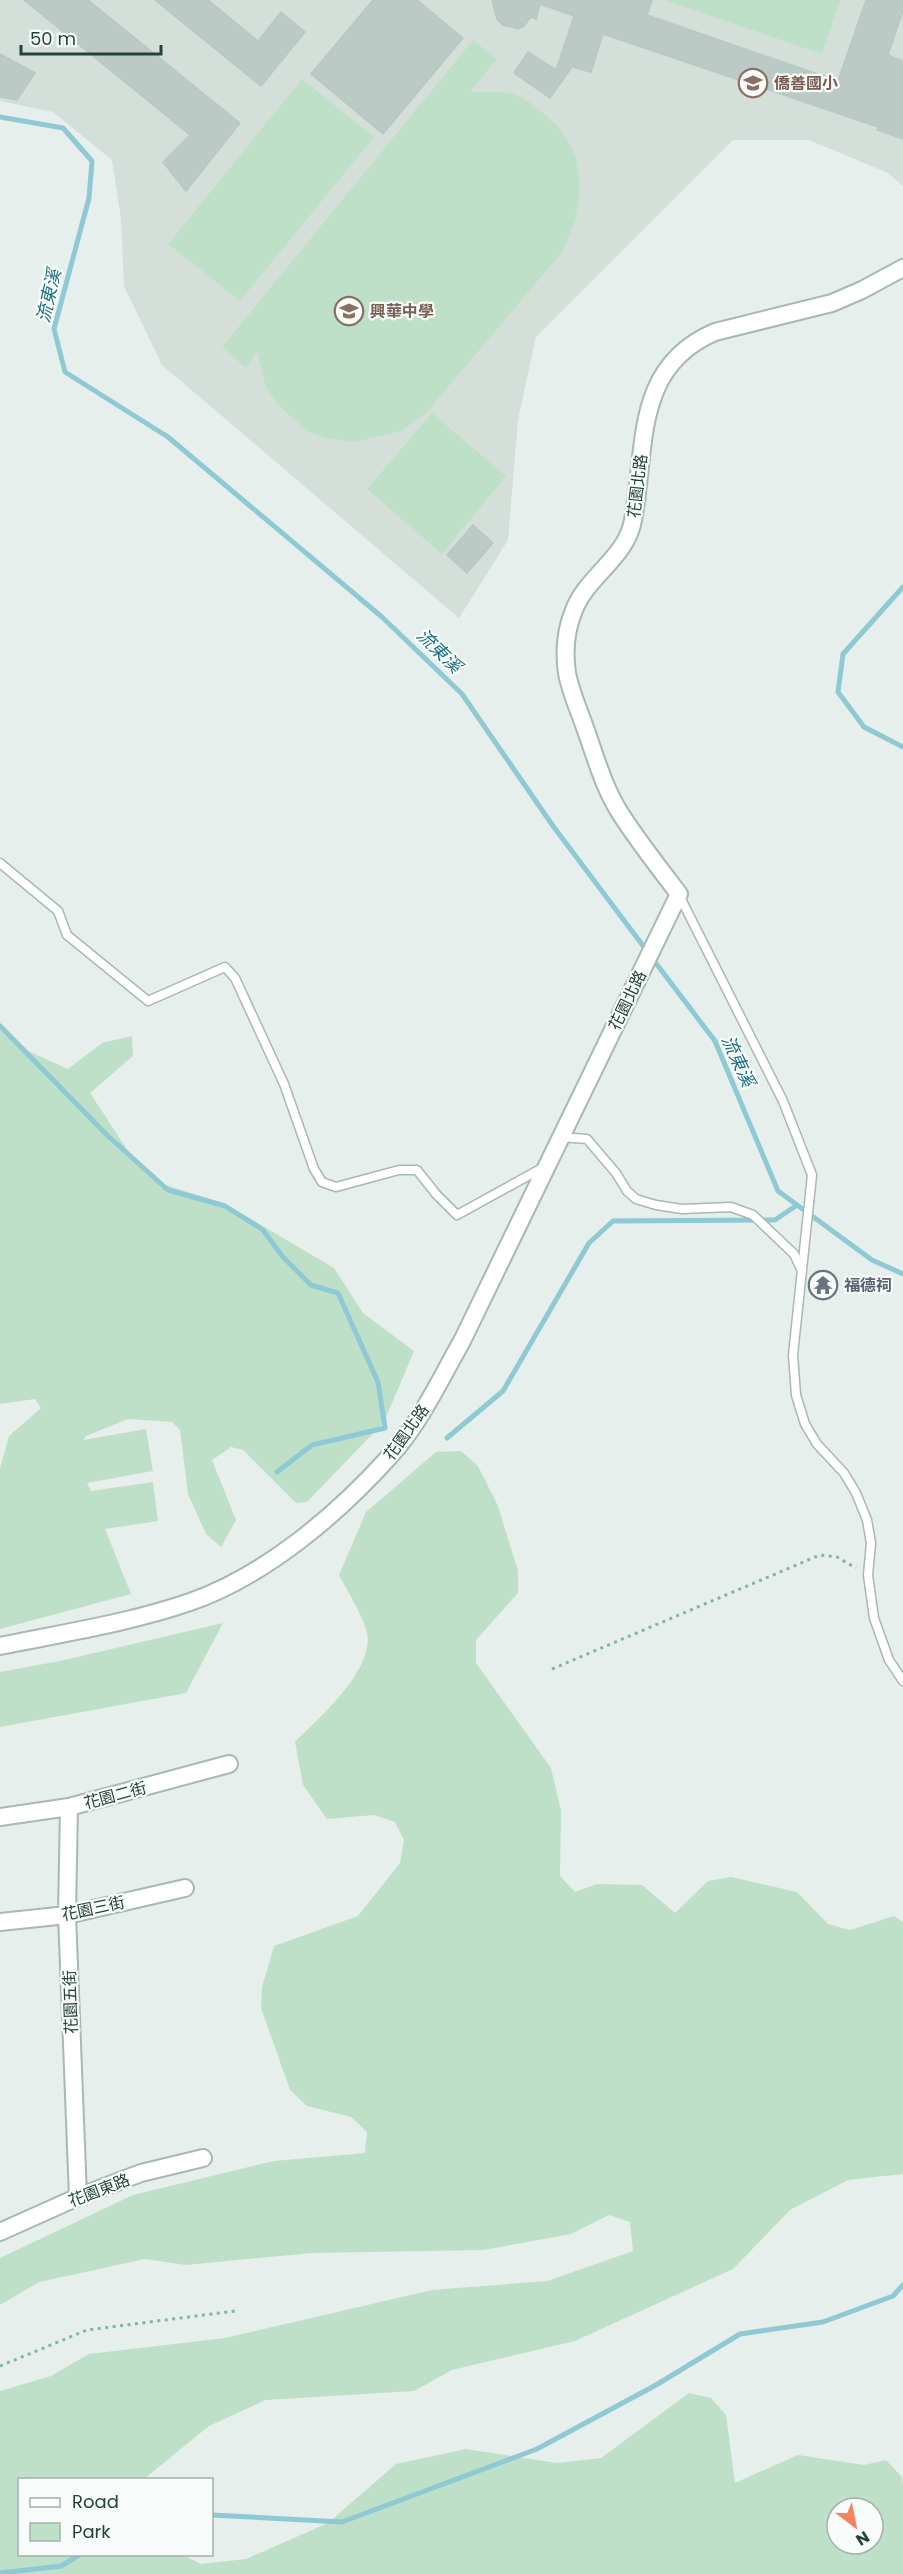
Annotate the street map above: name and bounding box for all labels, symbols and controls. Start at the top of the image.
scale bar [21,18,160,56]
text: 50 m [30,26,76,51]
school or university icon: 僑善國小 [737,67,769,99]
place label: 僑善國小 [774,72,838,95]
water label: 流東溪 [30,264,67,325]
school or university icon: 興華中學 [333,295,365,327]
place label: 興華中學 [370,300,434,323]
street label: 花園北路 [622,453,653,519]
water label: 流東溪 [411,623,470,680]
street label: 花園北路 [603,966,652,1034]
water label: 流東溪 [716,1031,762,1093]
temple icon: 福德祠 [807,1269,839,1301]
place label: 福德祠 [844,1274,892,1297]
street label: 花園北路 [378,1400,435,1465]
street label: 花園二街 [81,1776,149,1815]
street label: 花園三街 [59,1891,127,1926]
street label: 花園五街 [58,1970,83,2034]
street label: 花園東路 [65,2168,133,2213]
legend [18,2478,213,2556]
text: Road [72,2489,119,2514]
north arrow [825,2496,885,2556]
text: Park [72,2519,111,2544]
text: N [851,2525,874,2551]

